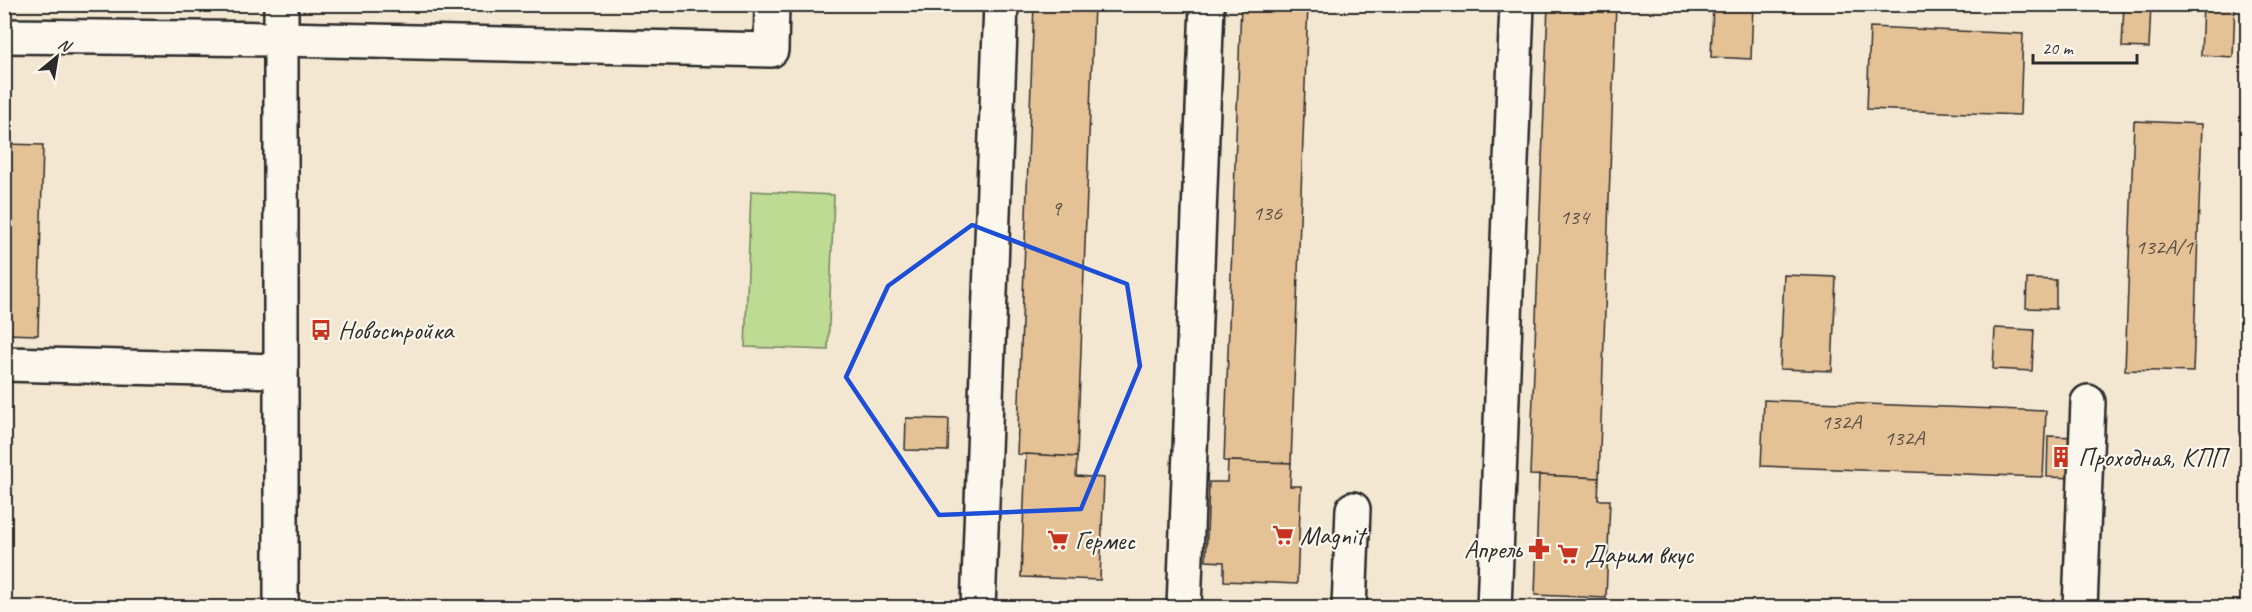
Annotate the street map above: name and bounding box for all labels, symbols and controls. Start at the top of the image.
north arrow [27,27,87,87]
scale bar [2033,27,2136,65]
text: N [55,34,76,58]
text: 20 m [2042,37,2075,59]
house number: 9 [1051,194,1063,222]
house number: 136 [1252,199,1283,227]
house number: 134 [1559,203,1591,231]
house number: 132А/1 [2135,233,2194,261]
place label: Новостройка [338,314,455,347]
bus stop icon: Новостройка [309,318,333,342]
house number: 132А [1821,408,1862,436]
house number: 132А [1884,424,1925,452]
place label: Проходная, КПП [2078,441,2230,474]
building icon: Проходная, КПП [2049,445,2073,469]
place label: Magnit [1300,519,1368,552]
supermarket icon: Magnit [1271,523,1295,547]
place label: Гермес [1075,524,1136,557]
supermarket icon: Гермес [1046,528,1070,552]
place label: Апрель [1464,533,1524,566]
pharmacy icon: Апрель [1527,537,1551,561]
place label: Дарим вкус [1585,538,1694,571]
supermarket icon: Дарим вкус [1556,542,1580,566]

